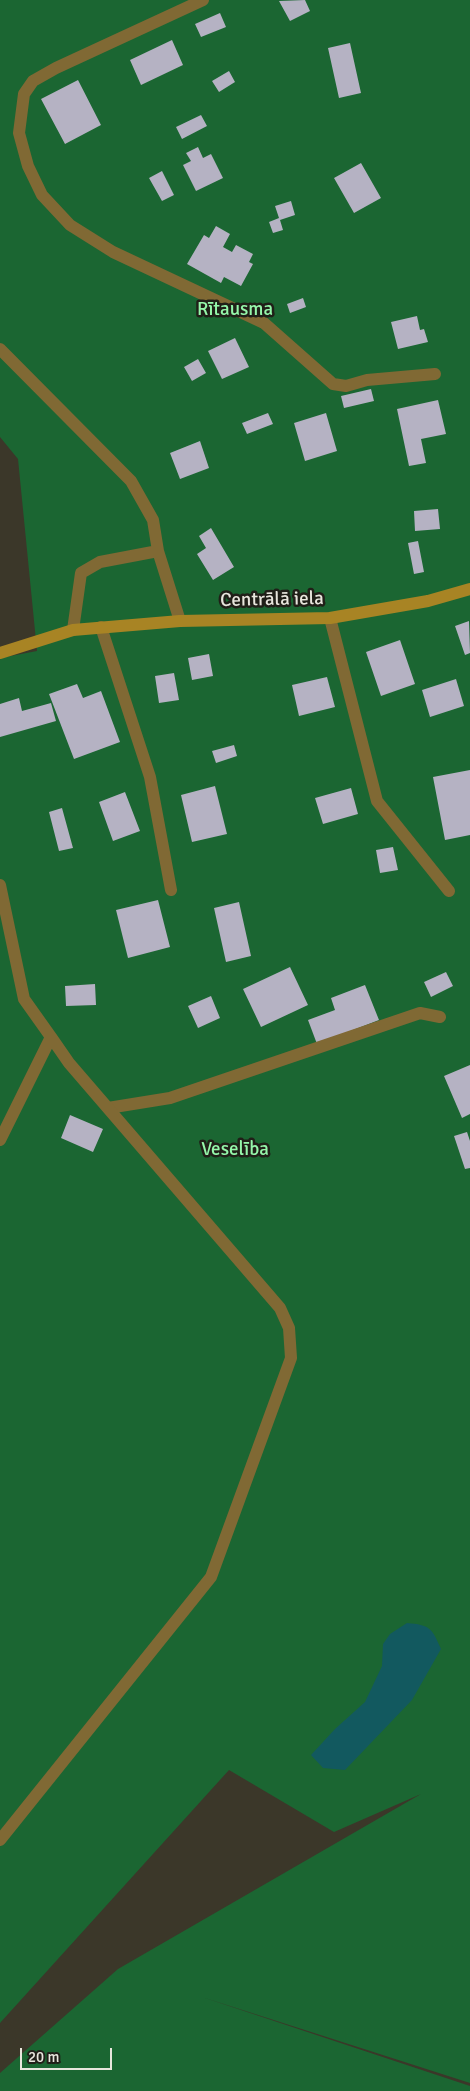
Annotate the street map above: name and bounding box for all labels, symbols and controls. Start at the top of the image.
park label: Rītausma [197,299,273,321]
street label: Centrālā iela [220,588,324,612]
park label: Veselība [201,1139,269,1161]
scale bar [22,2038,115,2070]
text: 20 m [28,2048,59,2066]

